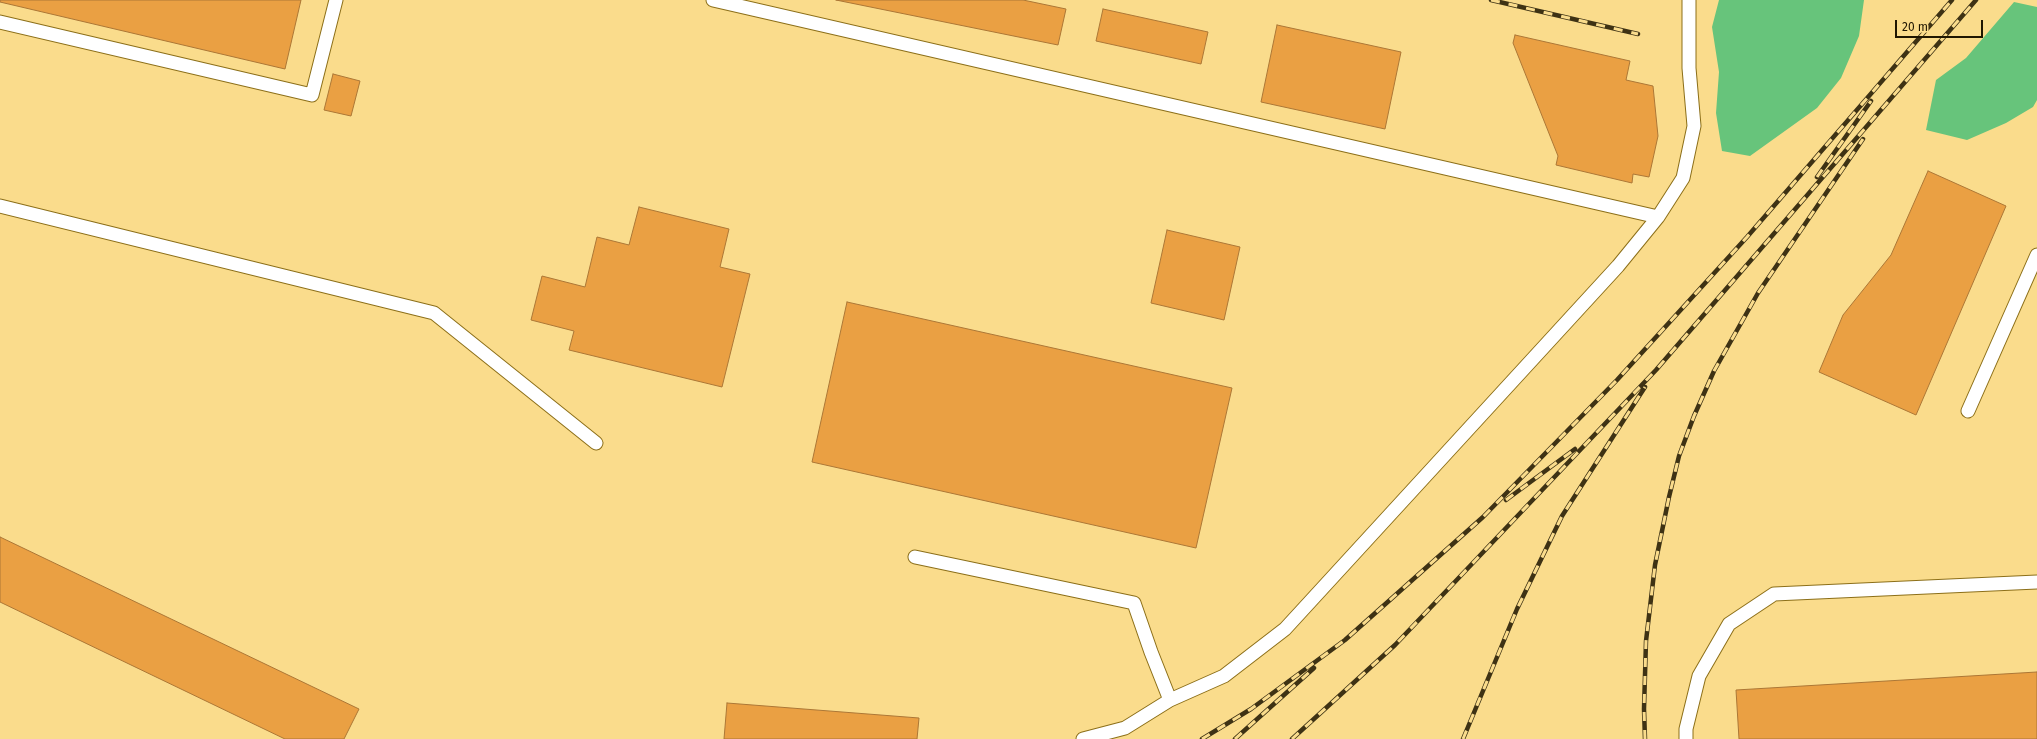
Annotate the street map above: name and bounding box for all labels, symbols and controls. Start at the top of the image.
scale bar [1897,12,1985,38]
text: 20 m [1902,20,1928,34]

